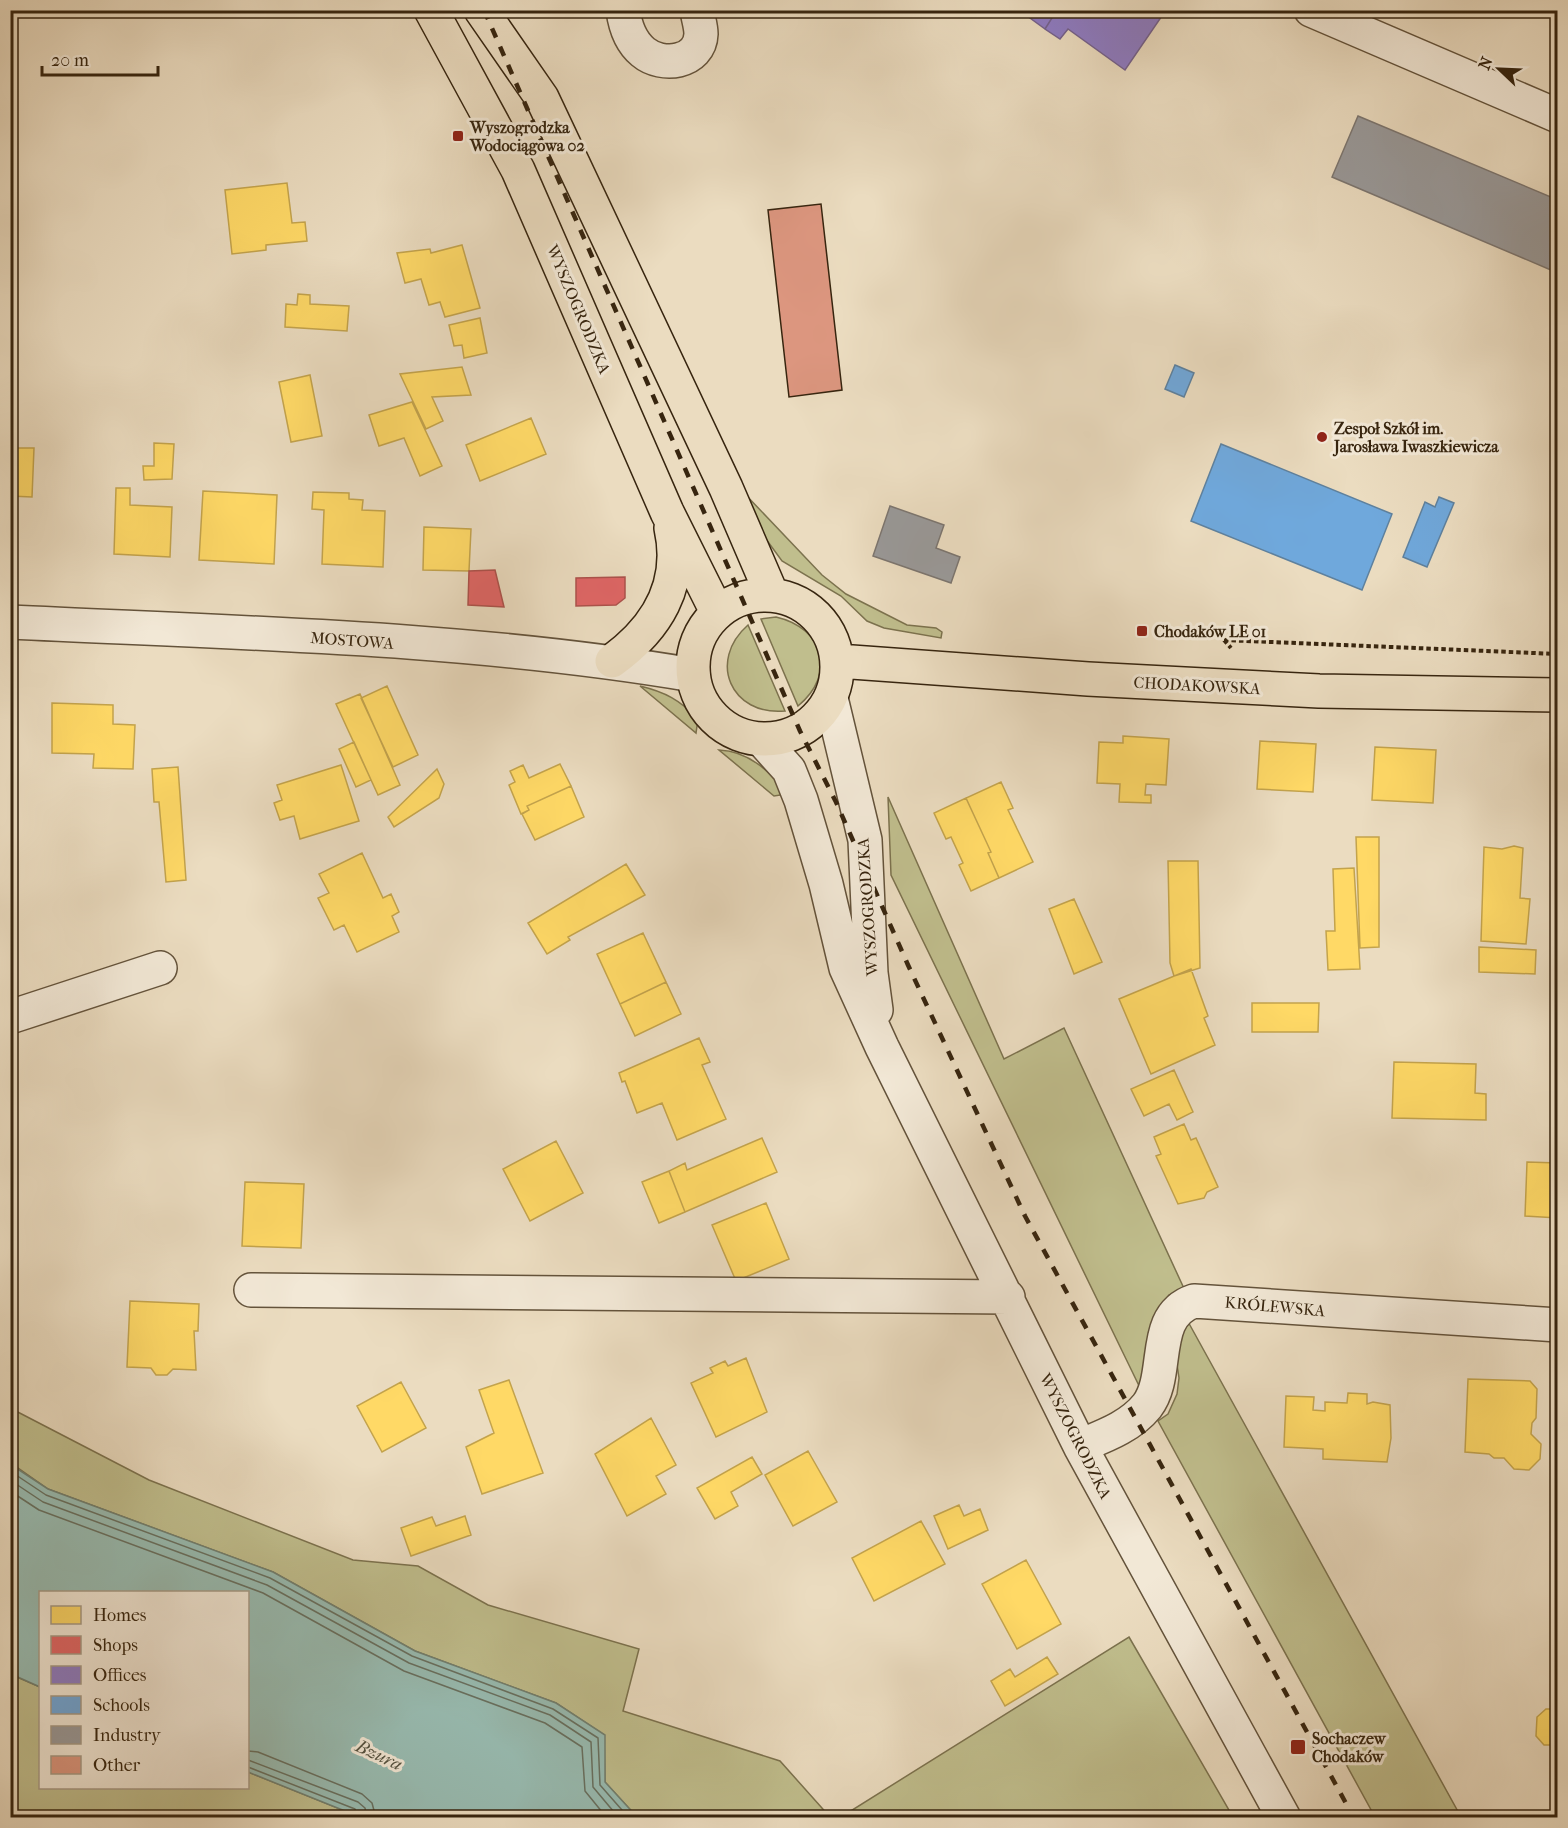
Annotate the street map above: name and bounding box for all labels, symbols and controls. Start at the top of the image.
scale bar [42,39,158,77]
north arrow [1469,39,1529,99]
text: 20 m [51,50,89,71]
text: N [1475,53,1497,73]
place label: Wyszogrodzka Wodociągowa 02 [469,118,585,156]
marker: Wyszogrodzka Wodociągowa 02 [451,129,465,143]
street label: WYSZOGRODZKA [542,241,615,377]
place label: Zespoł Szkół im. Jarosława Iwaszkiewicza [1332,419,1499,457]
marker: Zespoł Szkół im. Jarosława Iwaszkiewicza [1315,430,1329,444]
place label: Chodaków LE 01 [1154,622,1267,641]
marker: Chodaków LE 01 [1135,624,1149,638]
street label: MOSTOWA [310,628,395,653]
street label: CHODAKOWSKA [1133,673,1262,698]
street label: WYSZOGRODZKA [853,837,882,978]
street label: KRÓLEWSKA [1224,1292,1327,1320]
street label: WYSZOGRODZKA [1035,1369,1116,1503]
legend [39,1591,249,1789]
text: Homes [93,1605,147,1626]
text: Shops [93,1635,138,1656]
text: Offices [93,1665,147,1686]
text: Schools [93,1695,150,1716]
text: Industry [93,1725,162,1746]
place label: Sochaczew Chodaków [1312,1729,1387,1766]
water label: Bzura [351,1735,405,1775]
marker: Sochaczew Chodaków [1289,1738,1307,1756]
text: Other [93,1755,141,1776]

